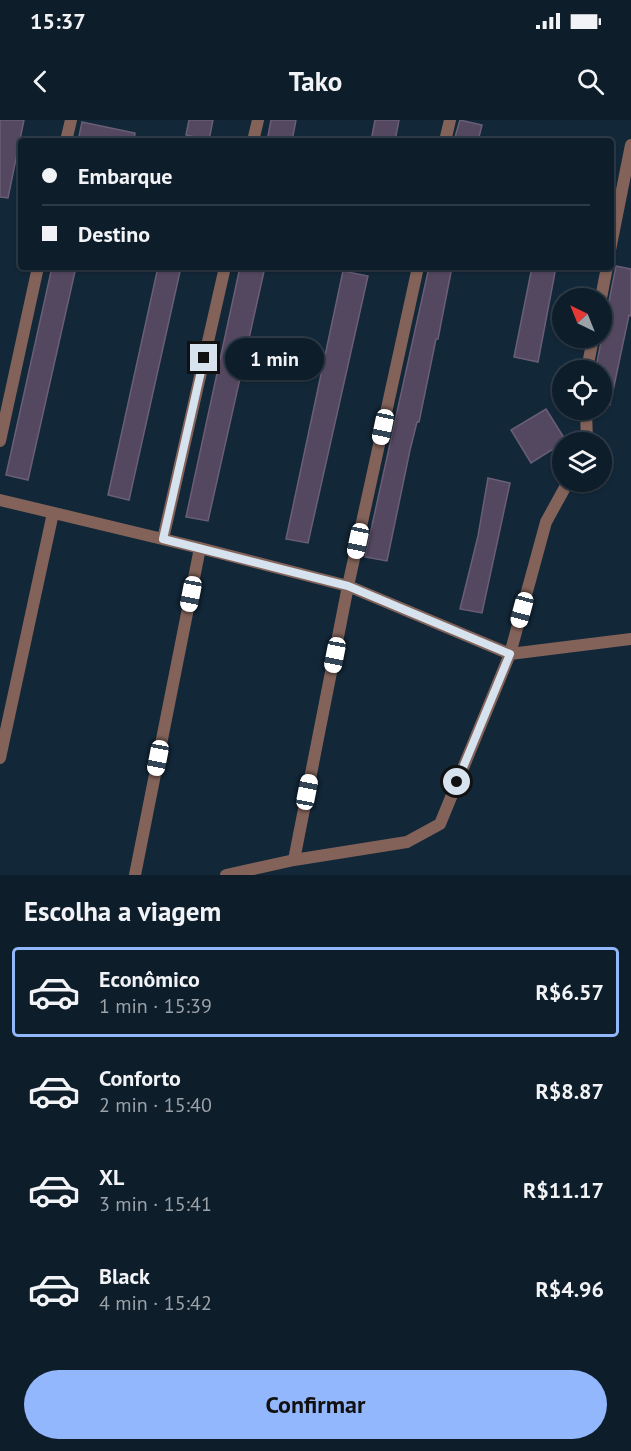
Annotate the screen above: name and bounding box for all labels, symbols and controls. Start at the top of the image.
text: 15:37 [30,7,86,35]
text: Tako [289,64,342,98]
icon: back [24,65,57,98]
icon: search [574,65,607,98]
text: Embarque [78,162,172,190]
text: Destino [78,220,150,248]
north arrow [552,288,612,348]
map controls [552,288,612,492]
callout: 1 min [225,337,324,379]
route end [190,344,217,371]
text: 1 min [250,346,299,372]
button: locate [552,360,612,420]
car [370,408,396,446]
button: layers [552,432,612,492]
car [345,522,371,560]
car [179,575,203,613]
car [509,590,535,630]
car [323,636,347,674]
car [146,739,170,777]
route start [443,768,470,795]
car [295,773,319,811]
text: Escolha a viagem [24,894,221,928]
icon: car [27,965,81,1019]
text: Econômico [99,965,200,993]
text: R$6.57 [535,978,604,1006]
text: 1 min · 15:39 [99,993,212,1019]
icon: car [27,1064,81,1118]
text: Conforto [99,1064,181,1092]
text: R$8.87 [535,1077,604,1105]
text: 2 min · 15:40 [99,1092,212,1118]
icon: car [27,1163,81,1217]
text: XL [99,1163,124,1191]
text: R$11.17 [523,1176,604,1204]
text: 3 min · 15:41 [99,1191,212,1217]
icon: car [27,1262,81,1316]
text: Black [99,1262,150,1290]
text: R$4.96 [535,1275,604,1303]
text: 4 min · 15:42 [99,1290,212,1316]
button: Confirmar [24,1370,607,1439]

